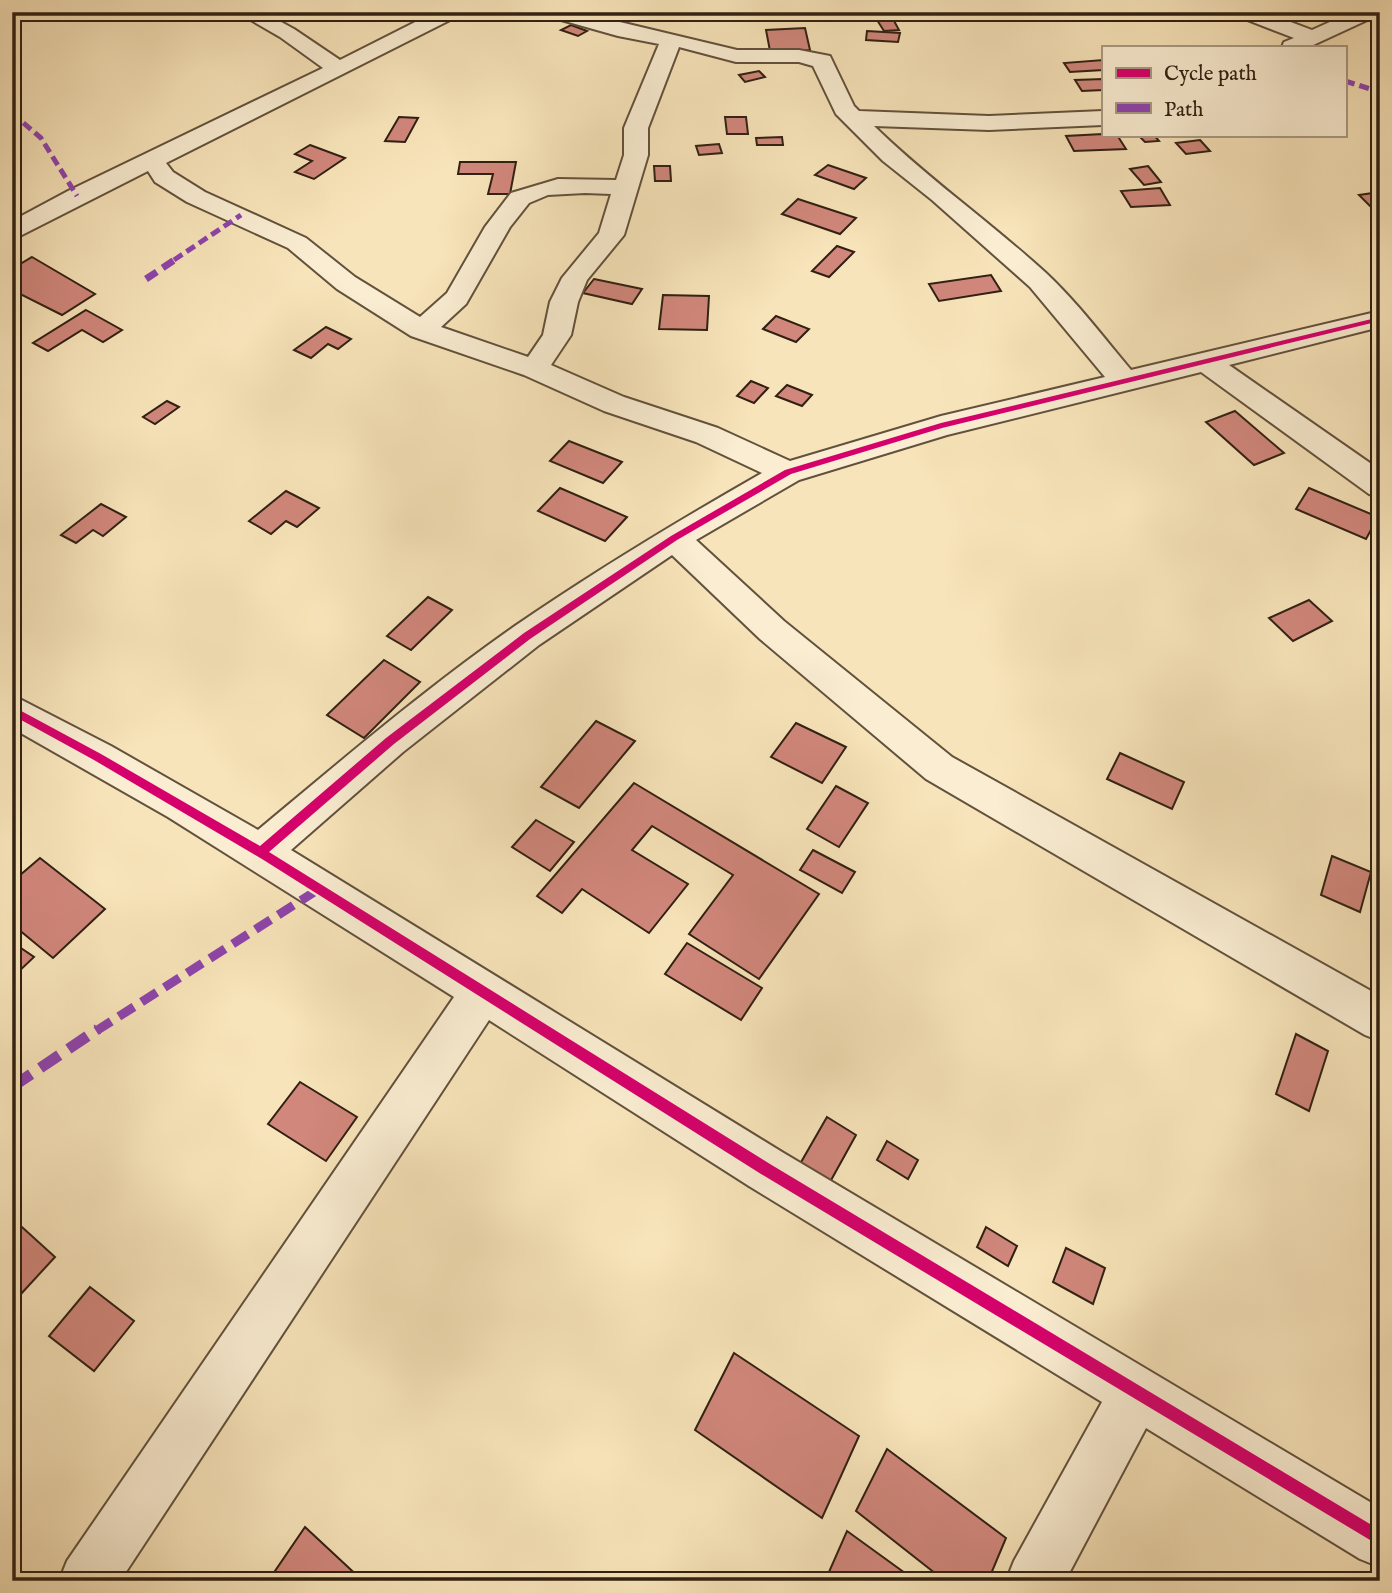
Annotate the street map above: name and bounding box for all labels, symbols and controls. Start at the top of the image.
legend [1102,46,1346,136]
text: Cycle path [1164,61,1257,88]
text: Path [1164,97,1203,124]

